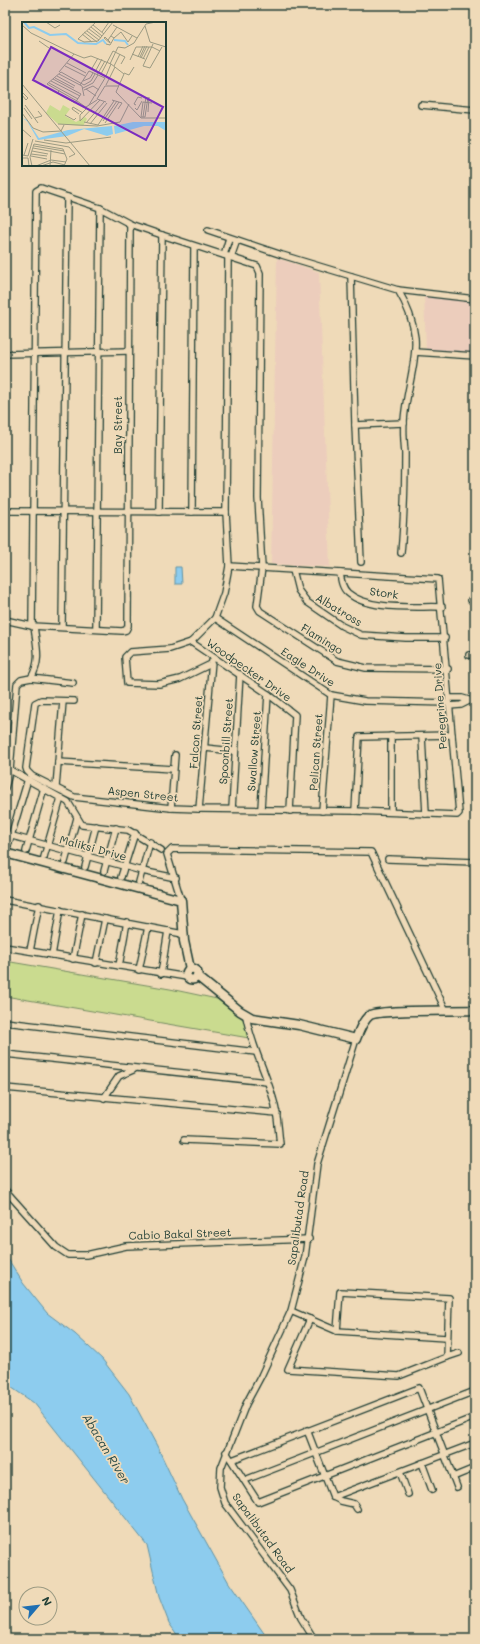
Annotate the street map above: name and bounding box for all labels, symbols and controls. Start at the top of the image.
inset map [22,22,166,166]
street label: Bay Street [110,396,125,454]
street label: Stork [369,583,400,602]
street label: Albatross [313,590,365,629]
street label: Flamingo [298,620,347,658]
street label: Woodpecker Drive [204,635,295,705]
street label: Eagle Drive [278,643,338,690]
street label: Peregrine Drive [429,662,450,750]
street label: Falcon Street [185,695,206,769]
street label: Spoonbill Street [215,697,236,785]
street label: Swallow Street [243,710,264,792]
street label: Pelican Street [305,713,326,791]
street label: Aspen Street [107,782,179,805]
street label: Maliksi Drive [58,831,129,864]
street label: Sapalibutad Road [283,1170,312,1266]
street label: Cabio Bakal Street [128,1224,232,1243]
water label: Abacan River [79,1410,134,1487]
street label: Sapalibutad Road [229,1490,298,1576]
north arrow [18,1586,58,1626]
text: N [39,1594,56,1608]

